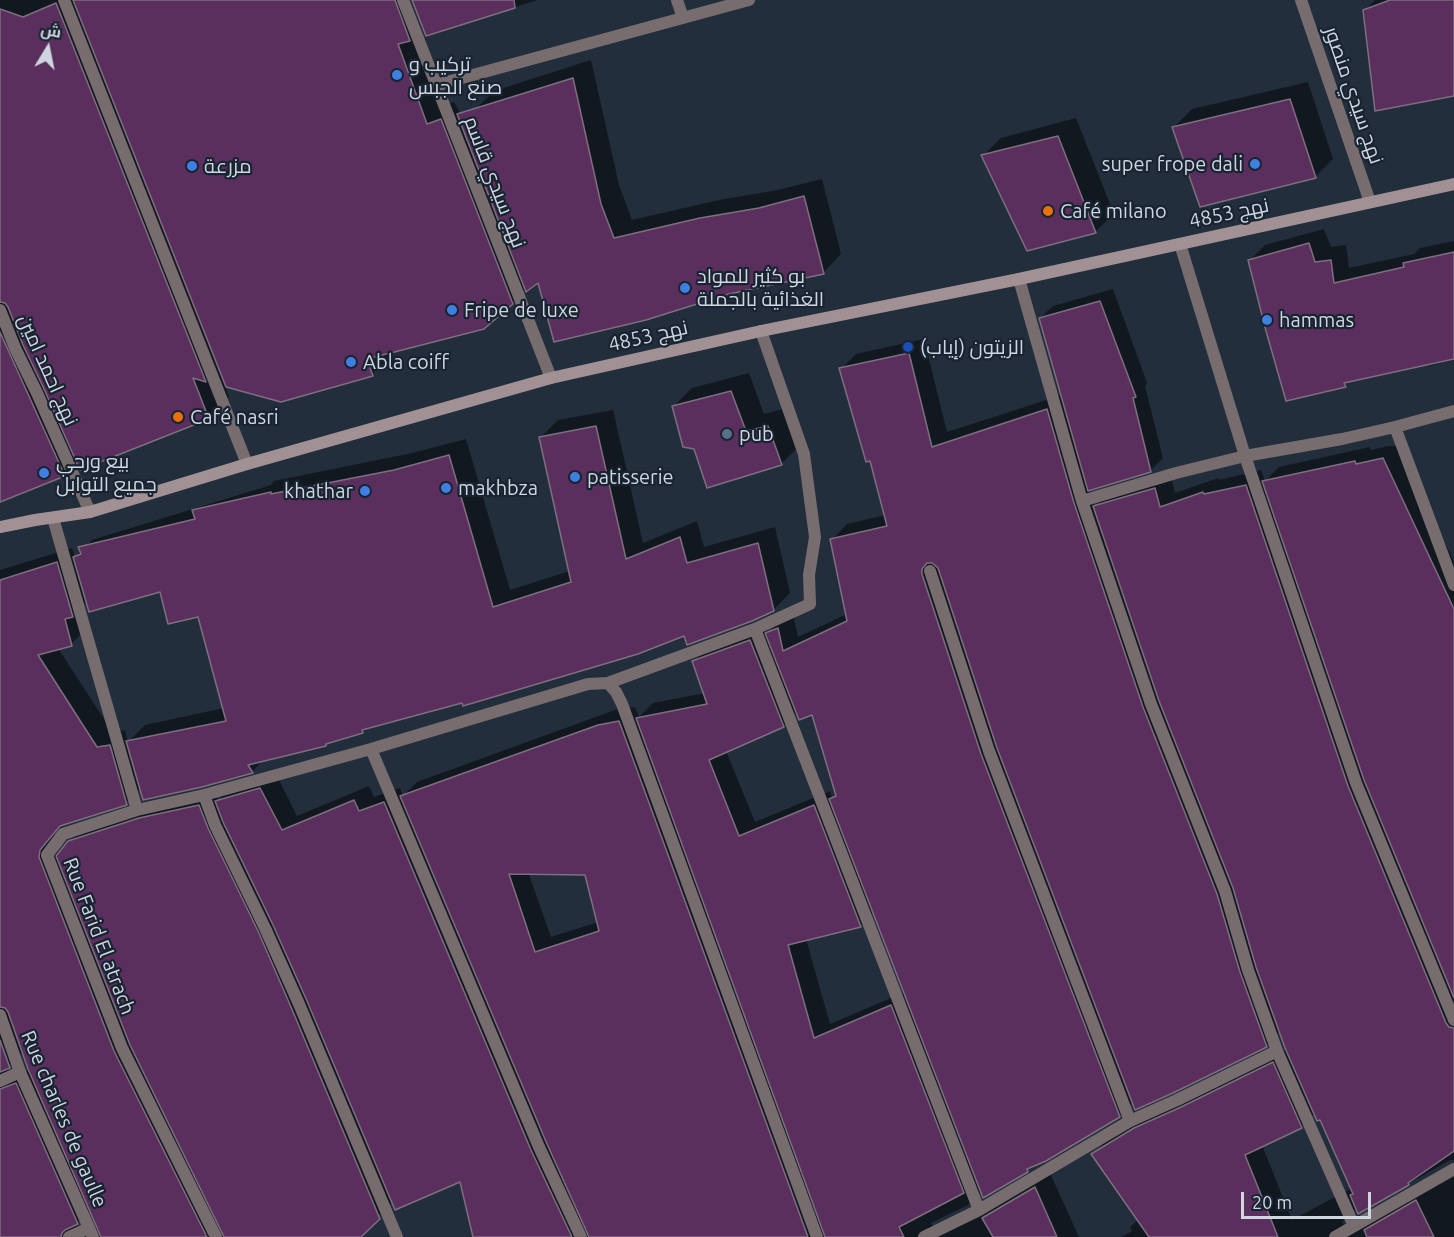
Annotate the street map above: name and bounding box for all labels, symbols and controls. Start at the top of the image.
north arrow [18,18,78,78]
text: ش [39,20,63,41]
street label: نهج سيدي منصور [1319,23,1389,167]
place label: تركيب و صنع الجبس [409,52,502,99]
marker: تركيب و صنع الجبس [390,68,404,82]
street label: نهج سيدي قاسم [459,113,531,251]
place label: super frope dali [1102,152,1243,176]
place label: مزرعة [204,154,251,178]
marker: super frope dali [1248,157,1262,171]
marker: مزرعة [185,159,199,173]
street label: نهج 4853 [1187,193,1271,233]
place label: Café milano [1060,199,1167,223]
marker: Café milano [1041,204,1055,218]
place label: بو كثير للمواد الغذائية بالجملة [697,264,824,311]
marker: بو كثير للمواد الغذائية بالجملة [678,281,692,295]
place label: Fripe de luxe [464,298,579,322]
marker: Fripe de luxe [445,303,459,317]
place label: hammas [1279,308,1354,332]
street label: نهج احمد امين [13,311,83,429]
marker: hammas [1260,313,1274,327]
street label: نهج 4853 [606,315,690,357]
place label: الزيتون (إياب) [920,335,1024,359]
marker: الزيتون (إياب) [901,340,915,354]
place label: Abla coiff [363,350,449,374]
marker: Abla coiff [344,355,358,369]
place label: Café nasri [190,405,279,429]
marker: Café nasri [171,410,185,424]
place label: pub [739,422,774,446]
marker: pub [720,427,734,441]
place label: بيع ورحي جميع التوابل [56,449,157,496]
place label: patisserie [587,465,674,489]
marker: بيع ورحي جميع التوابل [37,466,51,480]
marker: patisserie [568,470,582,484]
place label: makhbza [458,476,538,500]
place label: khathar [284,479,353,503]
marker: makhbza [439,481,453,495]
marker: khathar [358,484,372,498]
street label: Rue Farid El atrach [58,854,140,1018]
street label: Rue charles de gaulle [16,1027,112,1211]
scale bar [1244,1180,1374,1218]
text: 20 m [1252,1192,1292,1212]

